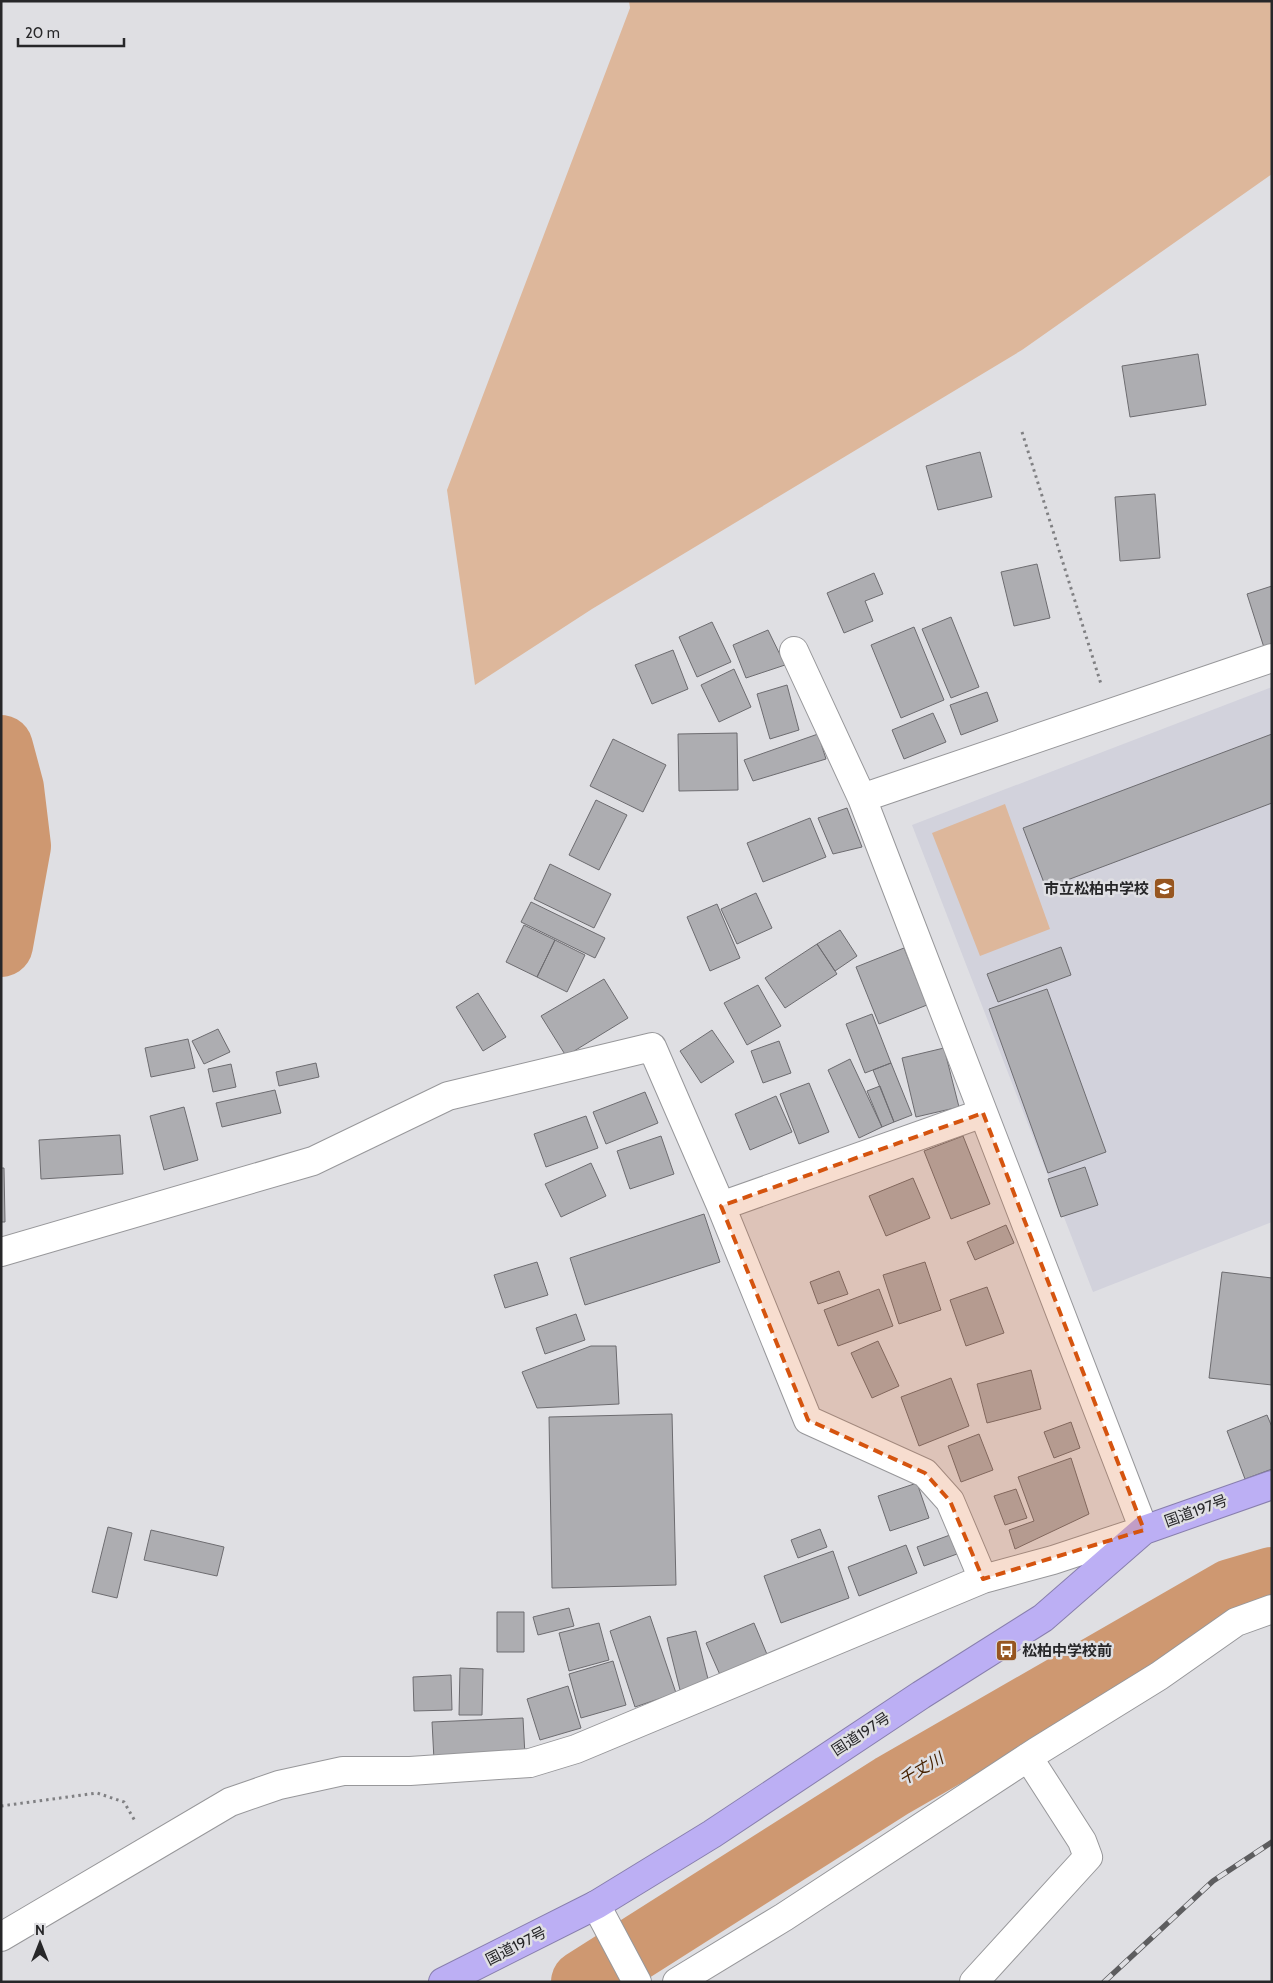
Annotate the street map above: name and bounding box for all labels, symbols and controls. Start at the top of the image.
scale bar [18,15,124,47]
text: 20 m [25,24,60,42]
school or university icon: 市立松柏中学校 [1153,877,1177,901]
place label: 市立松柏中学校 [1044,880,1149,898]
street label: 国道197号 [1162,1491,1230,1531]
bus stop icon: 松柏中学校前 [994,1639,1018,1663]
place label: 松柏中学校前 [1022,1642,1112,1660]
street label: 国道197号 [828,1708,894,1760]
water label: 千丈川 [895,1748,948,1789]
north arrow [15,1918,65,1968]
text: N [35,1921,45,1939]
street label: 国道197号 [483,1923,549,1969]

